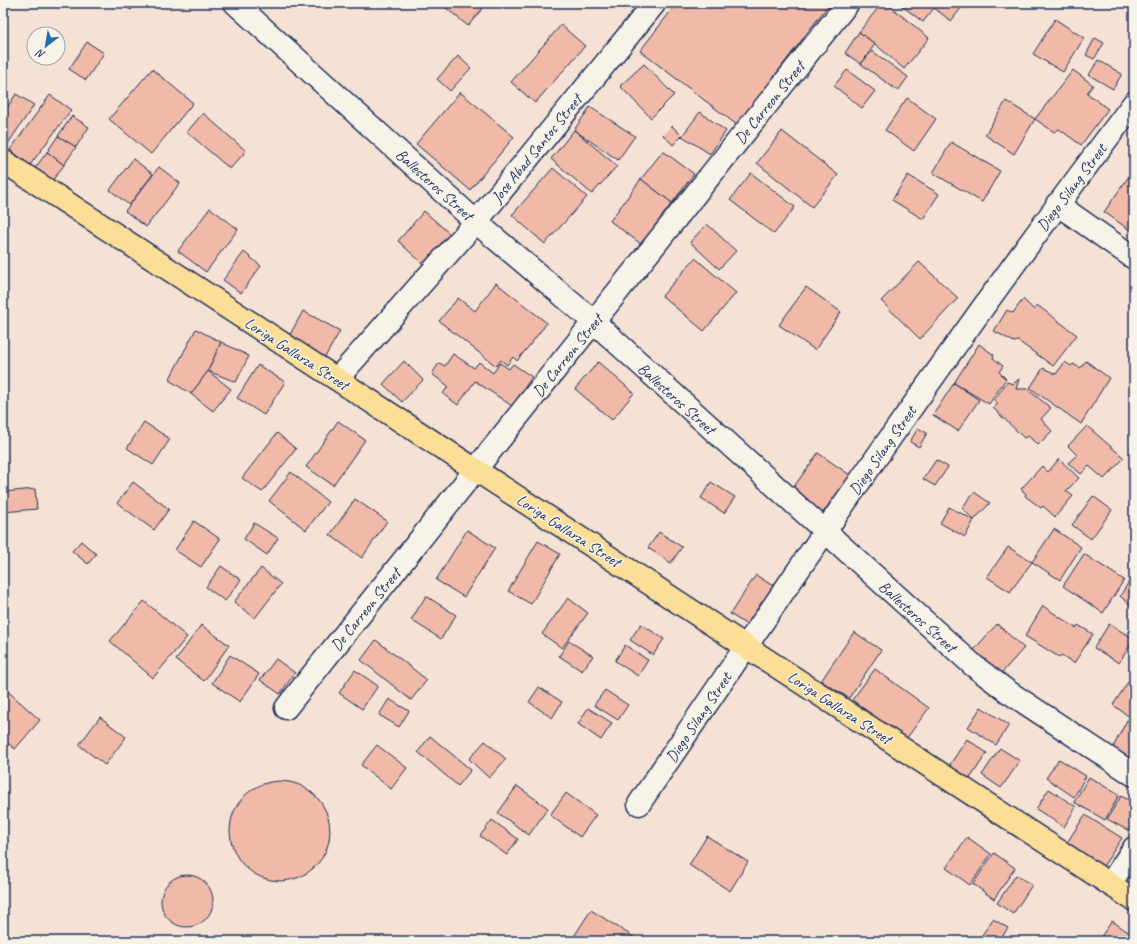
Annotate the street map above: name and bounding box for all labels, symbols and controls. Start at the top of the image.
north arrow [26,26,66,66]
text: N [32,46,47,62]
street label: De Carreon Street [730,55,811,148]
street label: Jose Abad Santos Street [486,88,588,208]
street label: Diego Silang Street [1032,139,1112,235]
street label: Ballesteros Street [391,145,479,227]
street label: De Carreon Street [528,308,609,401]
street label: Loriga Gallarza Street [241,313,354,396]
street label: Ballesteros Street [633,359,721,441]
street label: Diego Silang Street [845,401,922,499]
street label: Loriga Gallarza Street [513,490,626,573]
street label: De Carreon Street [326,562,407,655]
street label: Ballesteros Street [874,577,962,659]
street label: Diego Silang Street [661,667,737,766]
street label: Loriga Gallarza Street [784,667,897,750]

